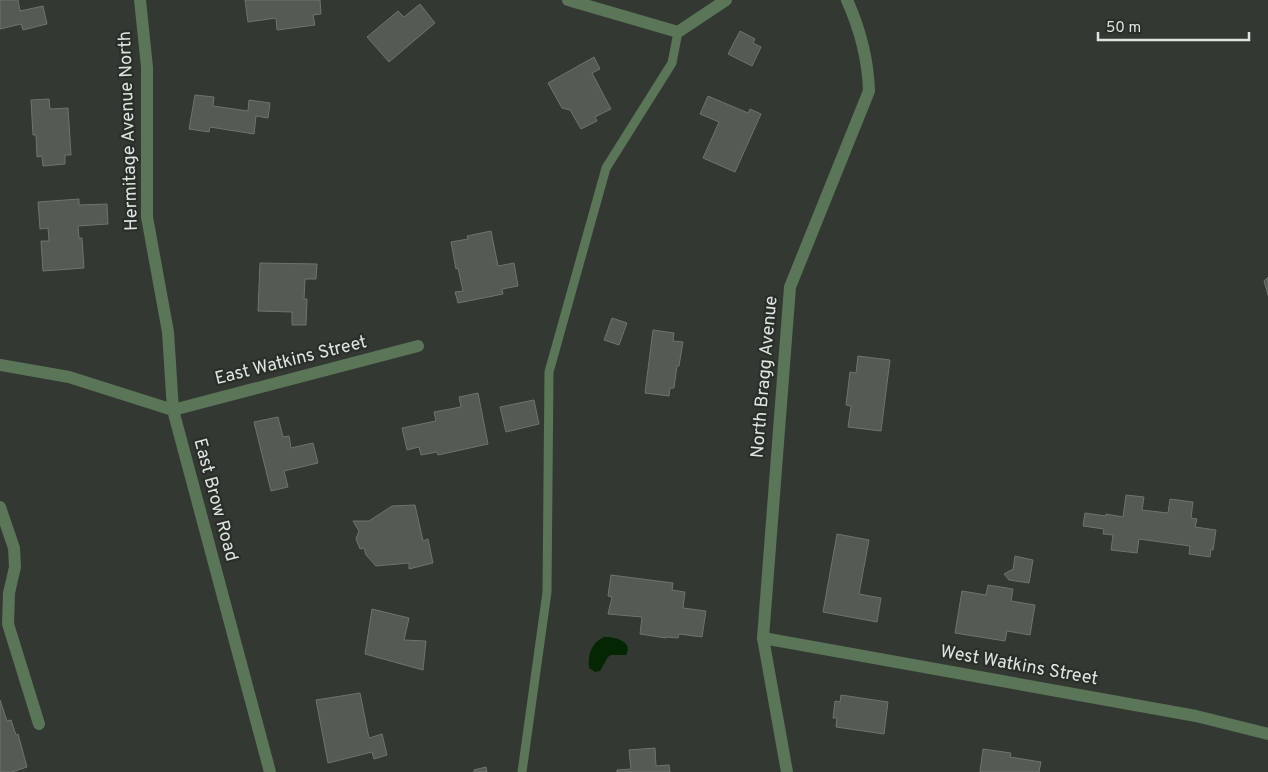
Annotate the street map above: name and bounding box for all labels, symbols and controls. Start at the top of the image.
scale bar [1098,10,1249,42]
text: 50 m [1106,19,1141,38]
street label: Hermitage Avenue North [114,31,144,231]
street label: North Bragg Avenue [746,295,784,459]
street label: East Watkins Street [213,331,369,391]
street label: East Brow Road [188,436,242,564]
street label: West Watkins Street [938,641,1100,691]

